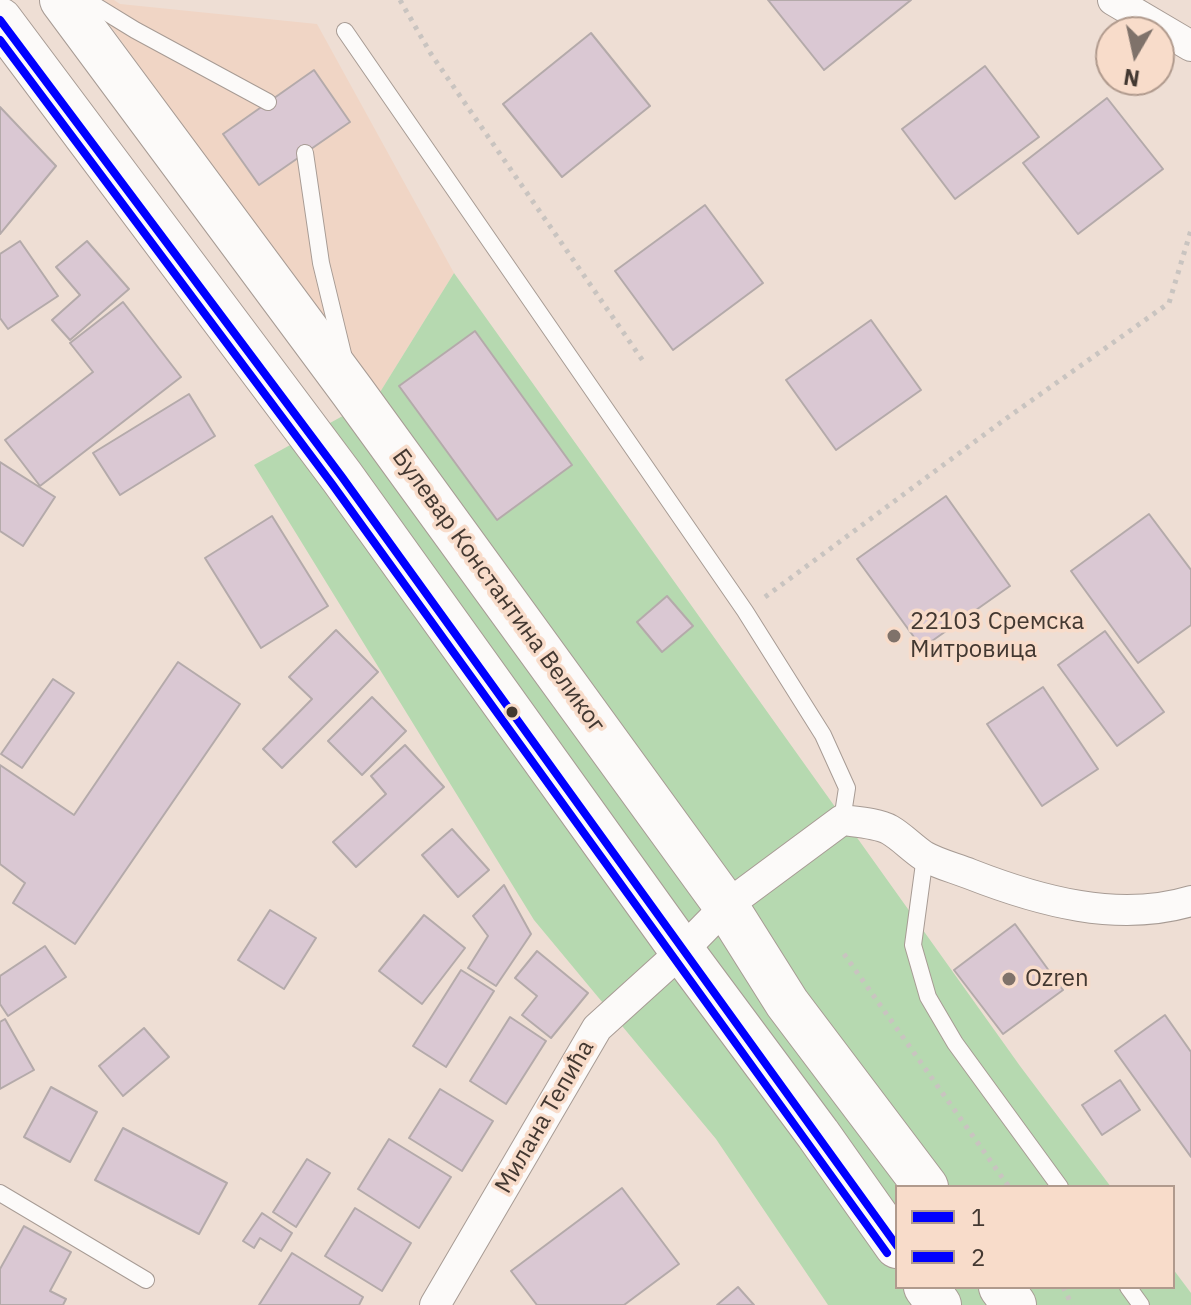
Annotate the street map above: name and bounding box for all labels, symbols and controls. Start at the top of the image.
north arrow [1095,16,1175,96]
text: N [1121,63,1142,94]
street label: Булевар Константина Великог [385,444,611,738]
place label: 22103 Сремска Митровица [910,608,1084,664]
marker: 22103 Сремска Митровица [885,627,903,645]
unlabelled marker [504,704,520,720]
place label: Ozren [1025,965,1089,993]
marker: Ozren [1000,970,1018,988]
street label: Милана Тепића [489,1035,601,1199]
legend [895,1185,1175,1289]
text: 1 [971,1201,985,1233]
text: 2 [971,1241,985,1273]

